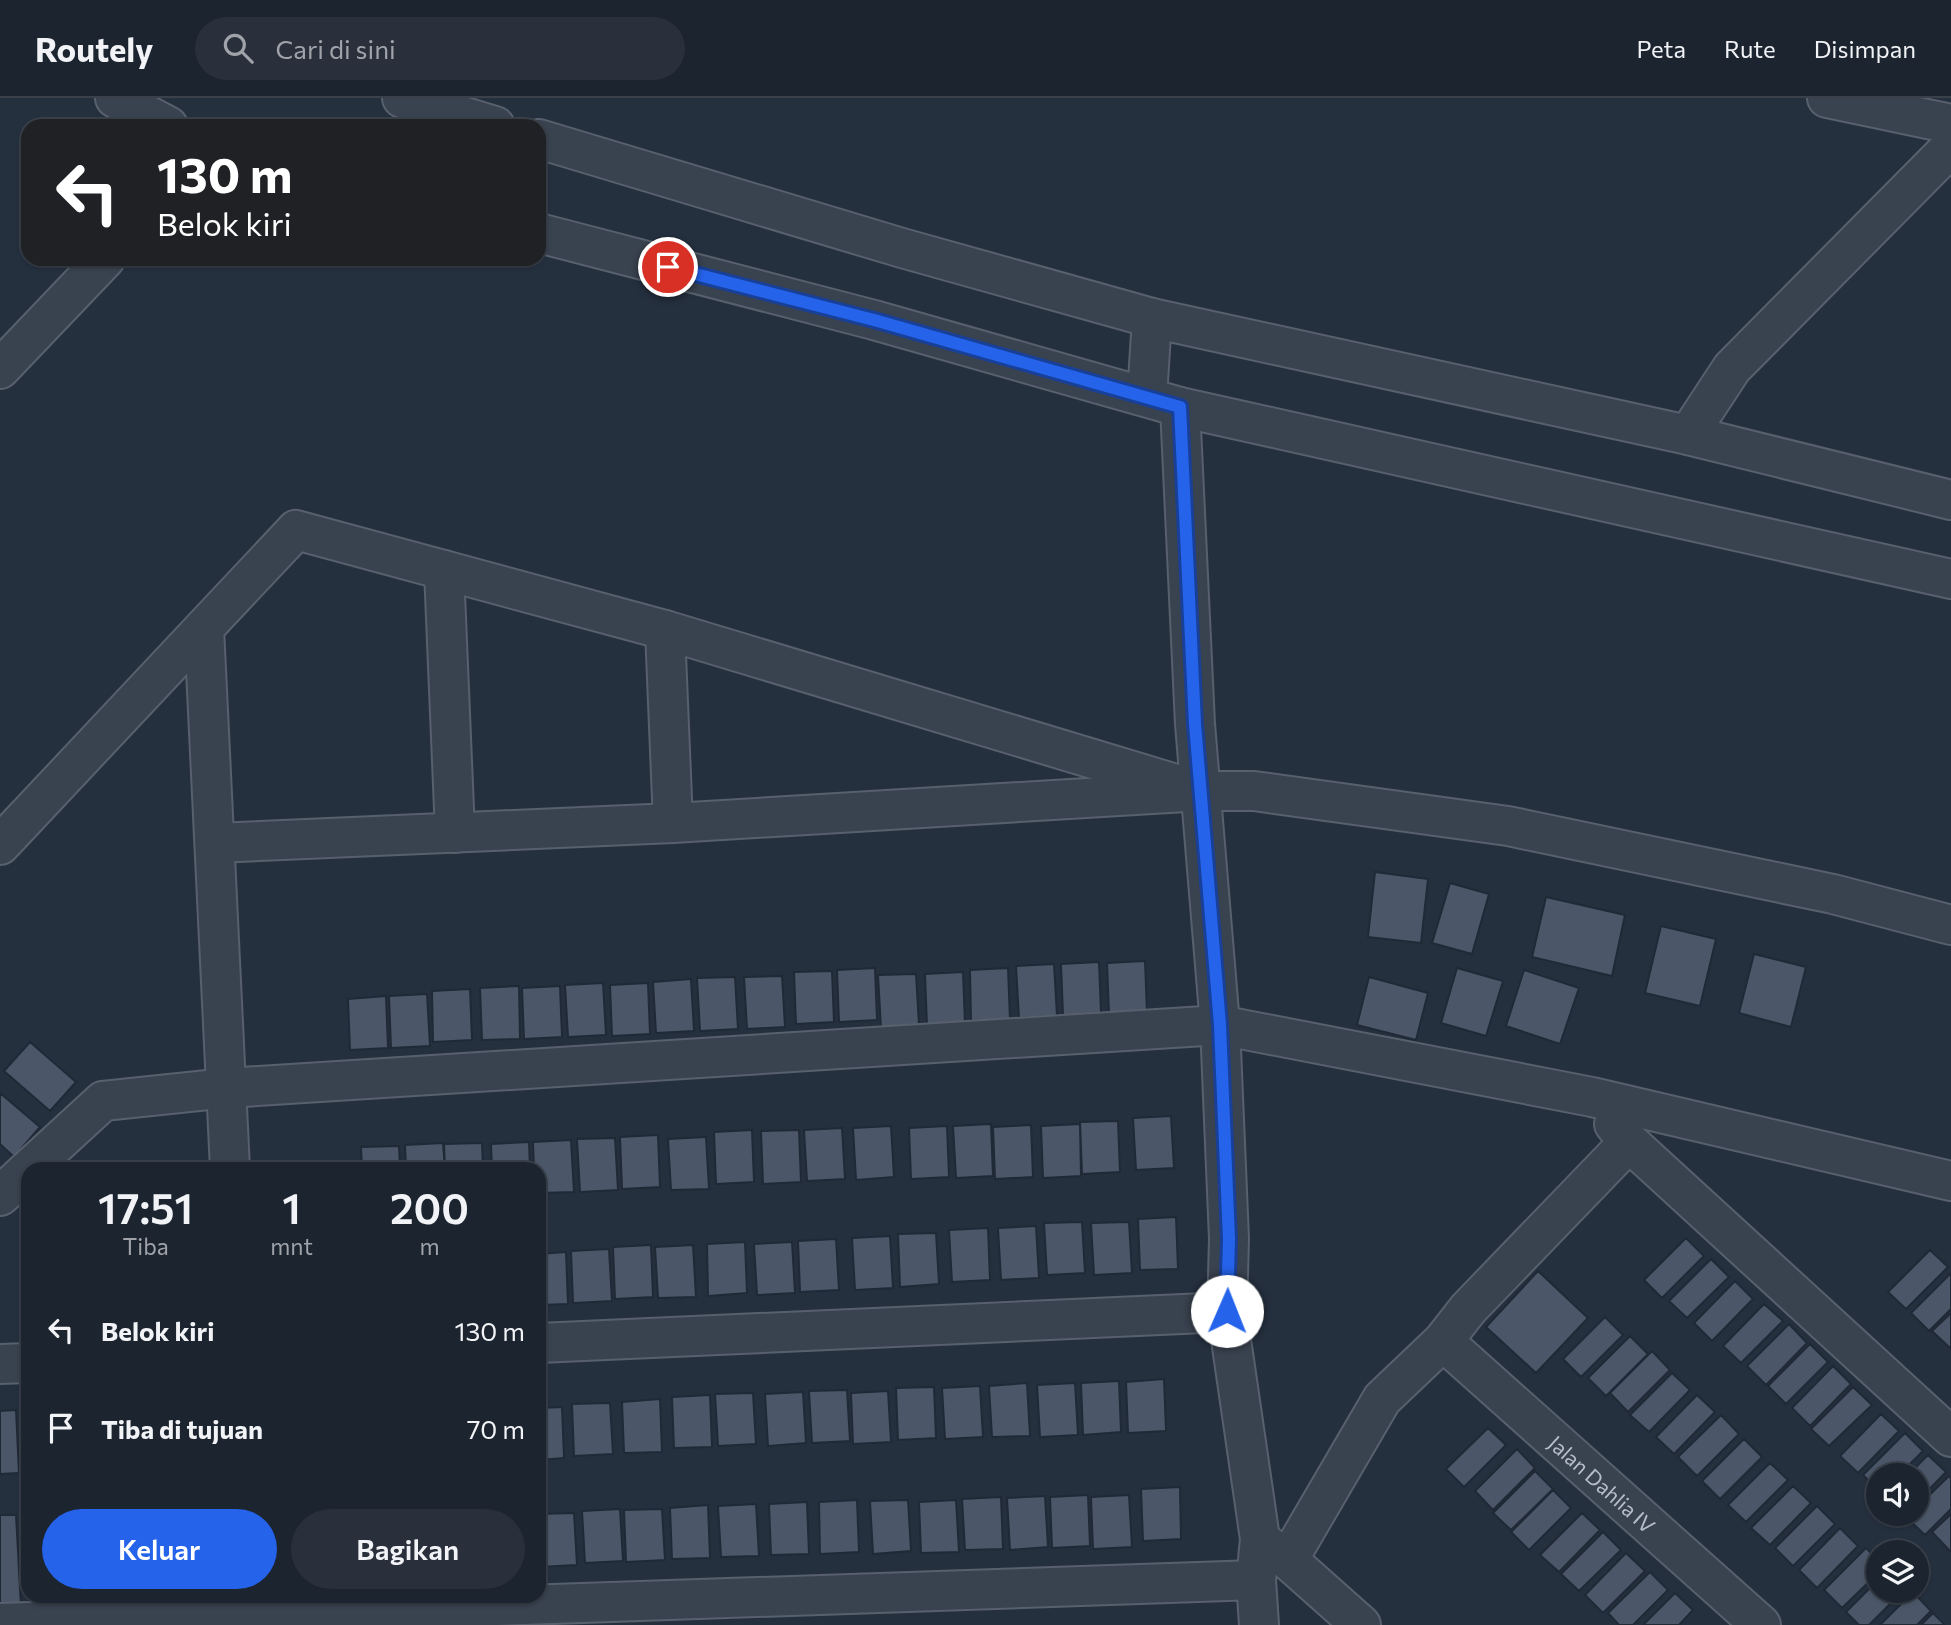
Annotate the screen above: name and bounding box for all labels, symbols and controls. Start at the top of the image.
search box [195,17,685,80]
text: Routely [35,28,153,69]
icon: search [219,29,257,67]
text: Cari di sini [275,33,396,64]
text: Peta [1636,34,1686,63]
text: Rute [1724,34,1776,63]
text: Disimpan [1814,34,1916,63]
text: 130 m [157,143,292,203]
icon: left [42,147,133,238]
text: Belok kiri [157,203,292,243]
pin [638,237,698,297]
icon: arrive [649,248,687,286]
text: 17:51 [98,1181,193,1233]
text: 1 [282,1181,301,1233]
text: 200 [390,1181,469,1233]
text: Tiba [122,1232,169,1260]
text: mnt [270,1232,313,1260]
text: m [419,1232,440,1260]
position arrow [1190,1274,1264,1348]
icon: left [42,1311,80,1349]
text: Belok kiri [101,1315,215,1346]
text: 130 m [454,1315,525,1346]
icon: arrive [42,1409,80,1447]
text: Tiba di tujuan [101,1413,263,1444]
text: 70 m [467,1413,525,1444]
street label: Jalan Dahlia IV [1544,1430,1661,1538]
map controls [1866,1463,1929,1603]
button: sound [1866,1463,1929,1526]
button: Keluar [42,1509,277,1589]
button: Bagikan [291,1509,525,1589]
button: layers [1866,1540,1929,1603]

